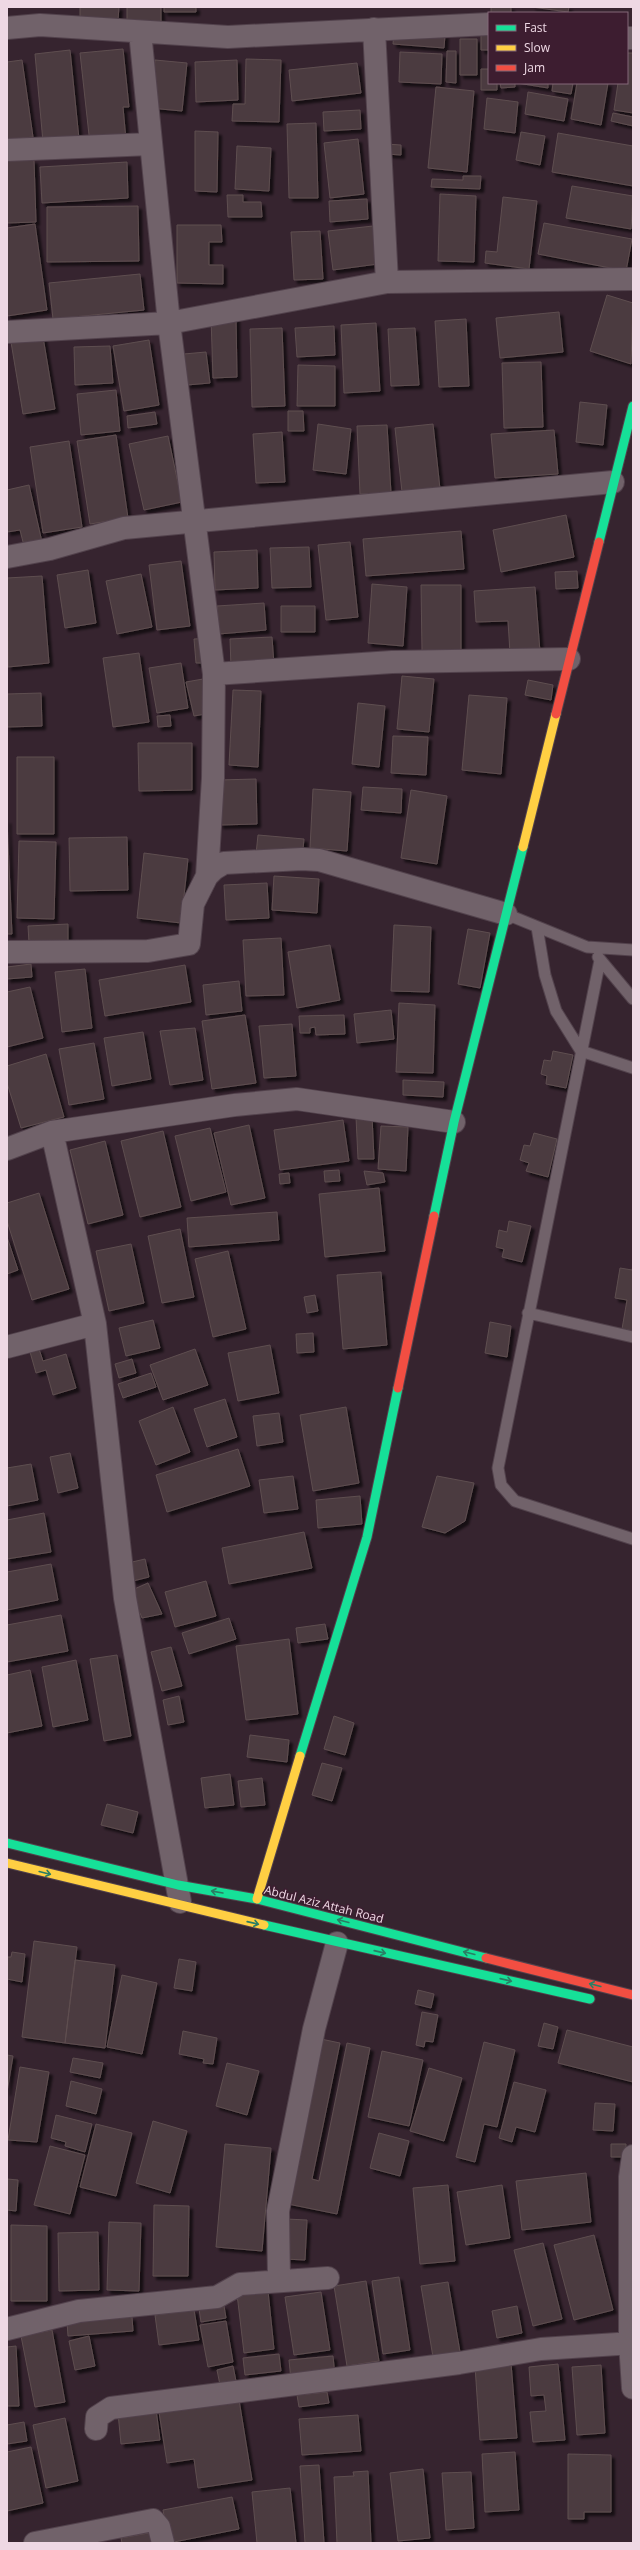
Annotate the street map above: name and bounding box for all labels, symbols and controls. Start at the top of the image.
legend [488,12,628,84]
text: Fast [524,19,547,36]
text: Slow [524,39,551,56]
text: Jam [523,59,545,76]
one-way arrow [38,1869,51,1877]
street label: Abdul Aziz Attah Road [262,1881,386,1927]
one-way arrow [211,1888,224,1896]
one-way arrow [337,1917,350,1924]
one-way arrow [246,1920,259,1927]
one-way arrow [373,1949,386,1957]
one-way arrow [463,1949,476,1957]
one-way arrow [500,1977,513,1985]
one-way arrow [589,1981,602,1989]

